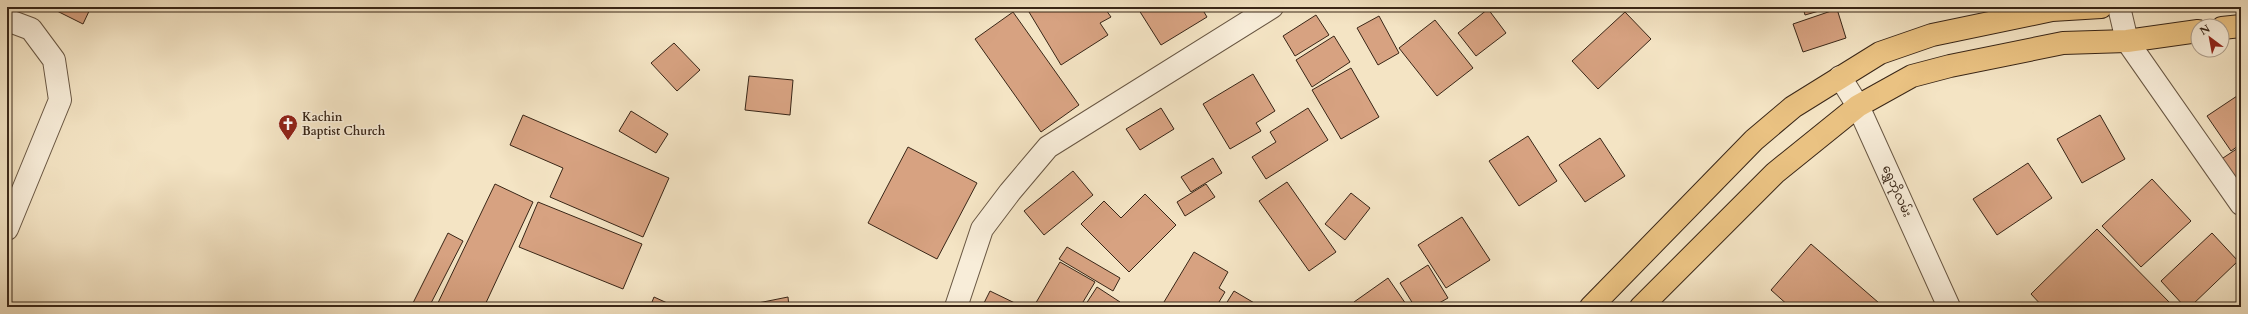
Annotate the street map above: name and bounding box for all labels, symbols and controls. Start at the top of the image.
north arrow [2190,18,2230,58]
text: N [2197,21,2213,39]
place label: Kachin Baptist Church [302,109,386,139]
church icon: Kachin Baptist Church [277,113,299,141]
street label: ရွှေဘိုလမ်း [1877,162,1916,220]

